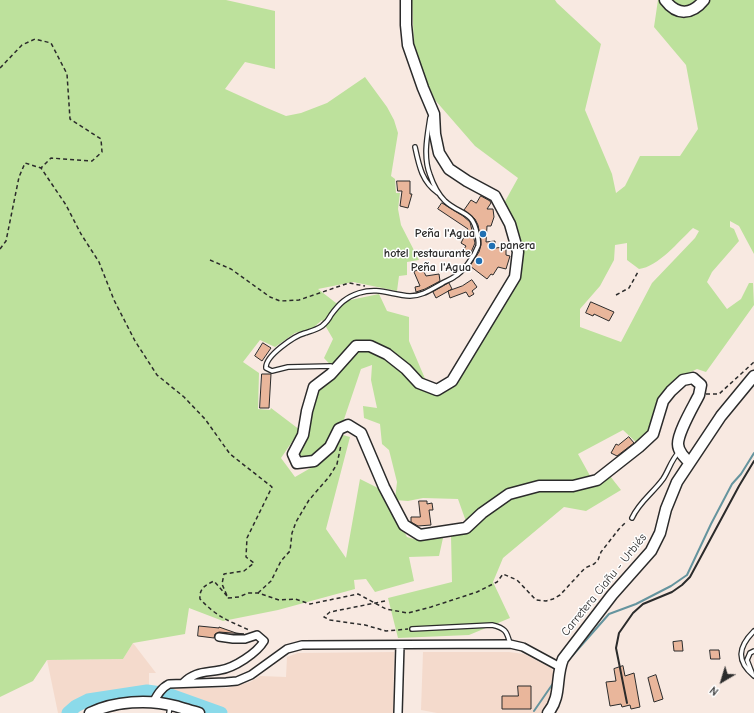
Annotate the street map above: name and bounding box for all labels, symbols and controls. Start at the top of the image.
place label: Peña l'Agua [415,227,475,241]
marker: Peña l'Agua [478,229,488,239]
place label: panera [500,239,535,253]
marker: panera [487,241,497,251]
place label: hotel restaurante Peña l'Agua [384,247,471,275]
marker: hotel restaurante Peña l'Agua [474,256,484,266]
street label: Carretera Ciañu - Urbiés [558,531,650,639]
north arrow [702,661,742,701]
text: N [707,684,721,698]

